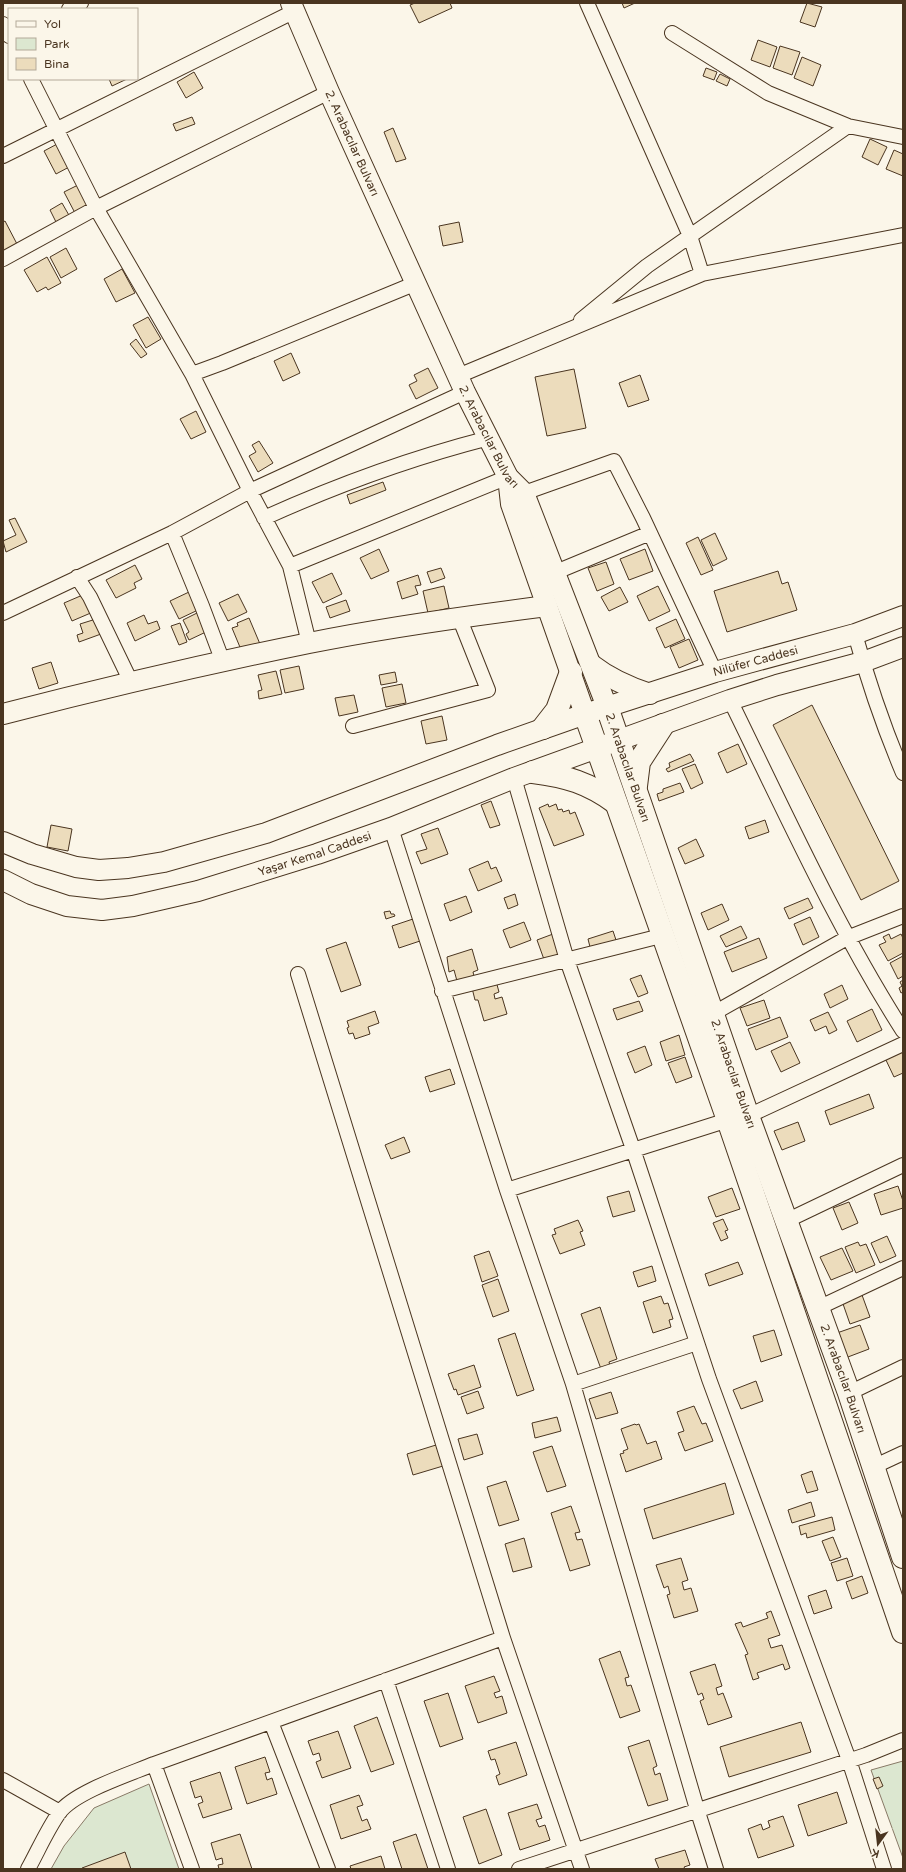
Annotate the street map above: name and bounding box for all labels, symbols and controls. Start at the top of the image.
legend [8,8,138,80]
text: Yol [44,17,61,31]
text: Park [44,37,70,51]
text: Bina [44,57,69,71]
street label: 2. Arabacılar Bulvarı [322,88,382,198]
street label: 2. Arabacılar Bulvarı [456,383,522,491]
street label: Nilüfer Caddesi [711,643,799,679]
street label: 2. Arabacılar Bulvarı [603,711,653,824]
street label: Yaşar Kemal Caddesi [256,828,373,879]
street label: 2. Arabacılar Bulvarı [708,1017,759,1130]
street label: 2. Arabacılar Bulvarı [818,1322,869,1435]
north arrow [858,1824,898,1864]
text: K [870,1846,881,1860]

